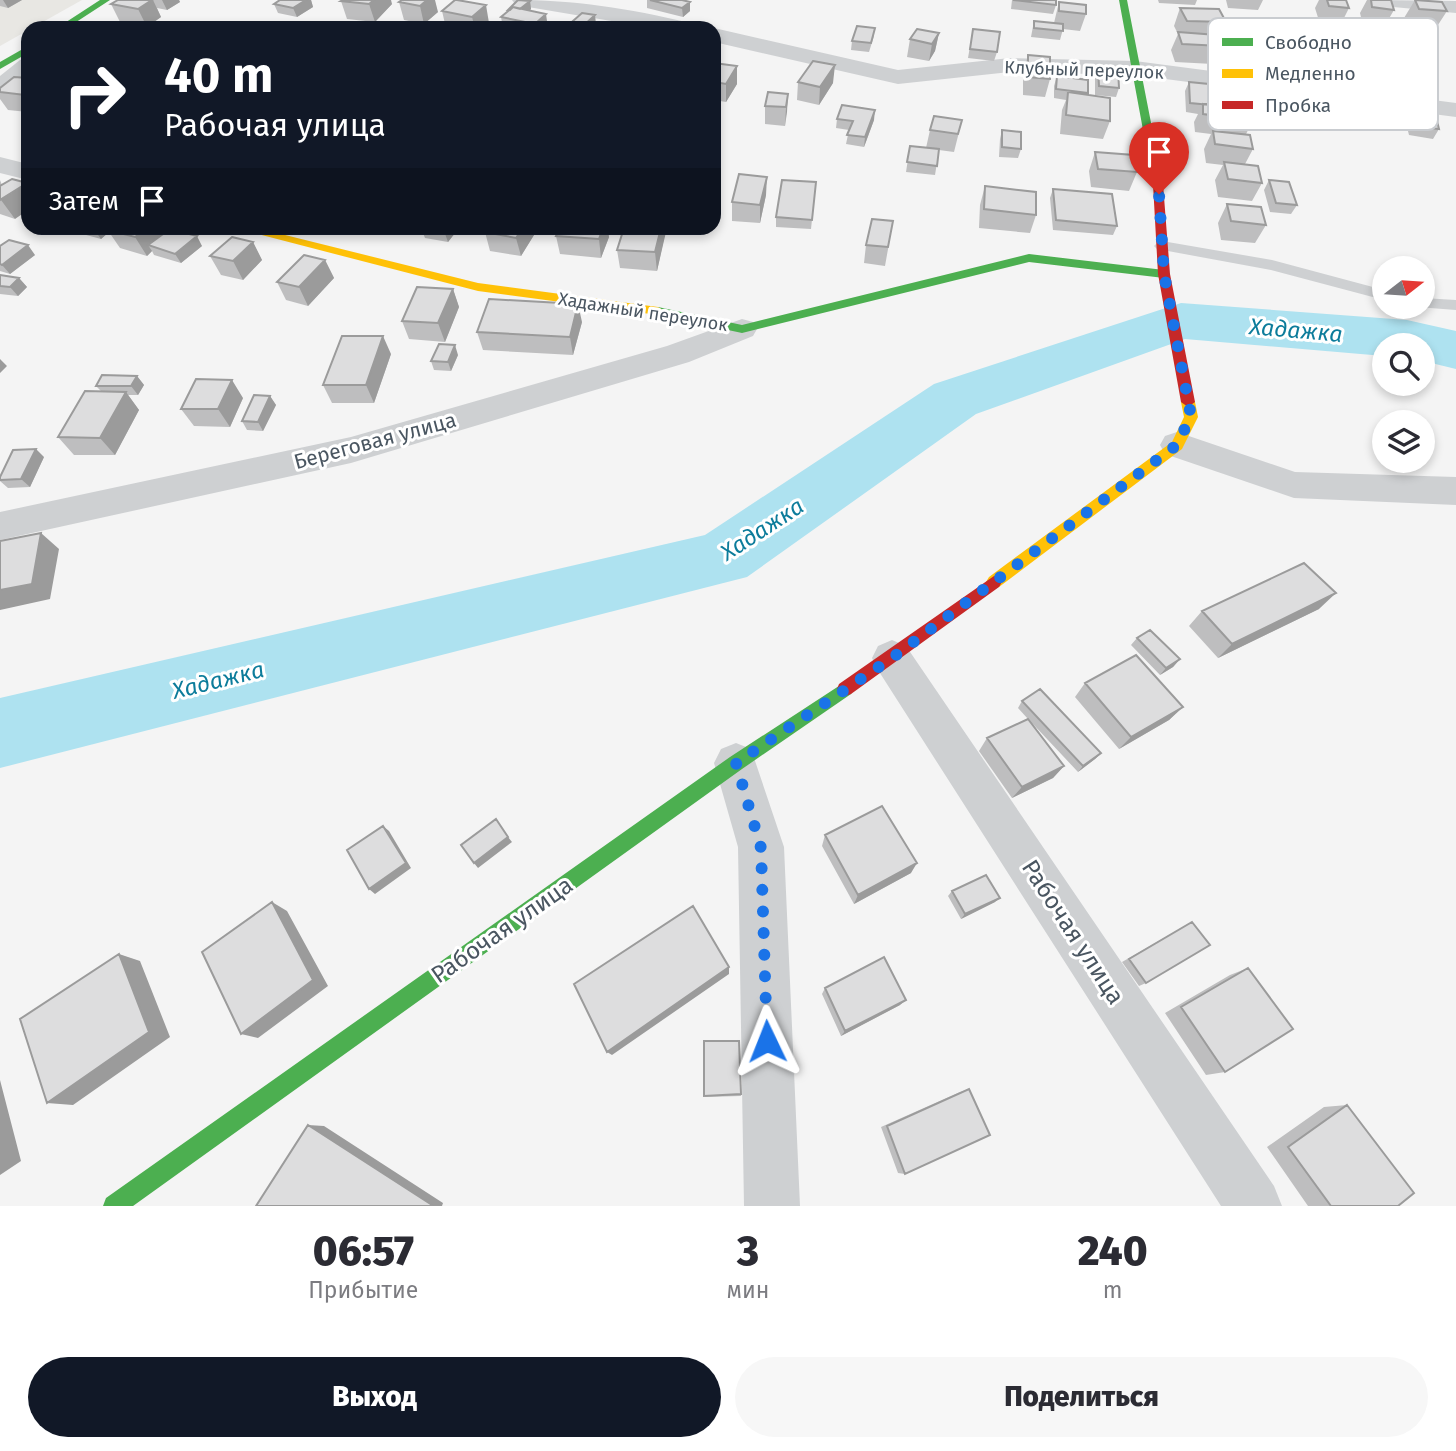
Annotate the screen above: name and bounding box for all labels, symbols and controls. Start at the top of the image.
legend [1208,18,1438,130]
text: Свободно [1265,31,1352,54]
text: 40 m [164,46,273,105]
icon: right [49,49,140,140]
street label: Клубный переулок [1004,56,1165,84]
text: Медленно [1265,62,1356,85]
text: Пробка [1265,94,1331,117]
text: Рабочая улица [164,106,386,144]
pin [1129,122,1189,194]
icon: arrive [1140,133,1178,171]
icon: arrive [133,182,171,220]
text: Затем [49,186,119,217]
north arrow [1372,256,1435,318]
map controls [1372,256,1435,473]
street label: Хадажный переулок [557,288,730,336]
water label: Хадажка [1247,312,1344,348]
button: search [1372,333,1435,396]
street label: Береговая улица [291,407,459,475]
button: layers [1372,410,1435,473]
water label: Хадажка [714,492,809,567]
water label: Хадажка [168,655,267,705]
street label: Рабочая улица [1016,855,1130,1009]
street label: Рабочая улица [426,871,578,989]
position arrow [730,1004,804,1078]
text: 06:57 [313,1226,414,1276]
text: 3 [737,1226,759,1276]
text: 240 [1078,1226,1148,1276]
text: Прибытие [308,1276,418,1304]
text: мин [727,1276,769,1304]
text: m [1103,1276,1123,1304]
button: Выход [28,1357,721,1437]
button: Поделиться [735,1357,1428,1437]

